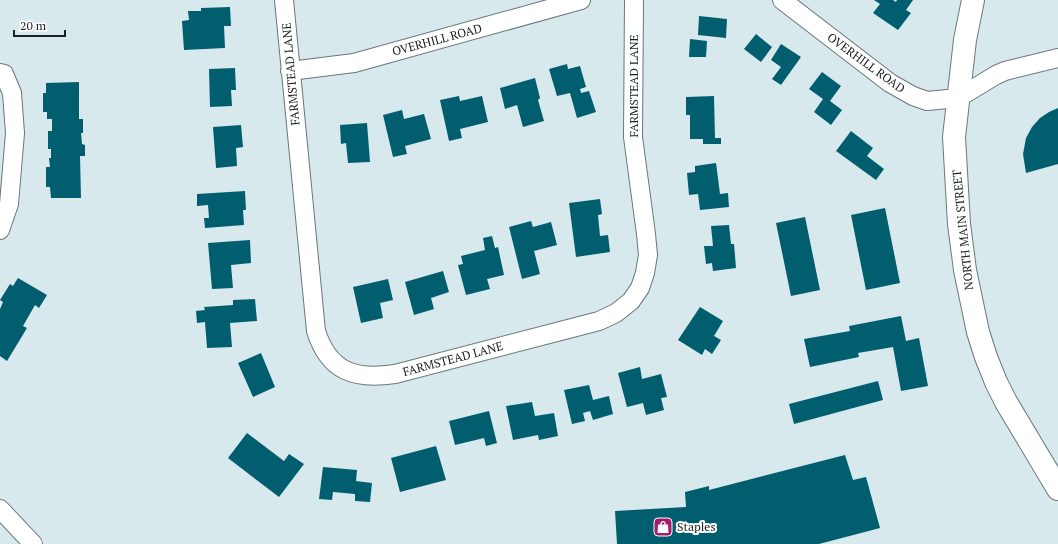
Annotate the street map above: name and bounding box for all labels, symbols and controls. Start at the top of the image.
scale bar [14,12,65,38]
text: 20 m [20,18,47,33]
street label: OVERHILL ROAD [390,20,483,59]
street label: FARMSTEAD LANE [279,22,302,126]
street label: OVERHILL ROAD [824,29,908,96]
street label: FARMSTEAD LANE [626,35,641,137]
street label: NORTH MAIN STREET [949,168,976,291]
street label: FARMSTEAD LANE [401,338,505,379]
shop icon: Staples [652,516,674,538]
place label: Staples [677,519,716,534]

